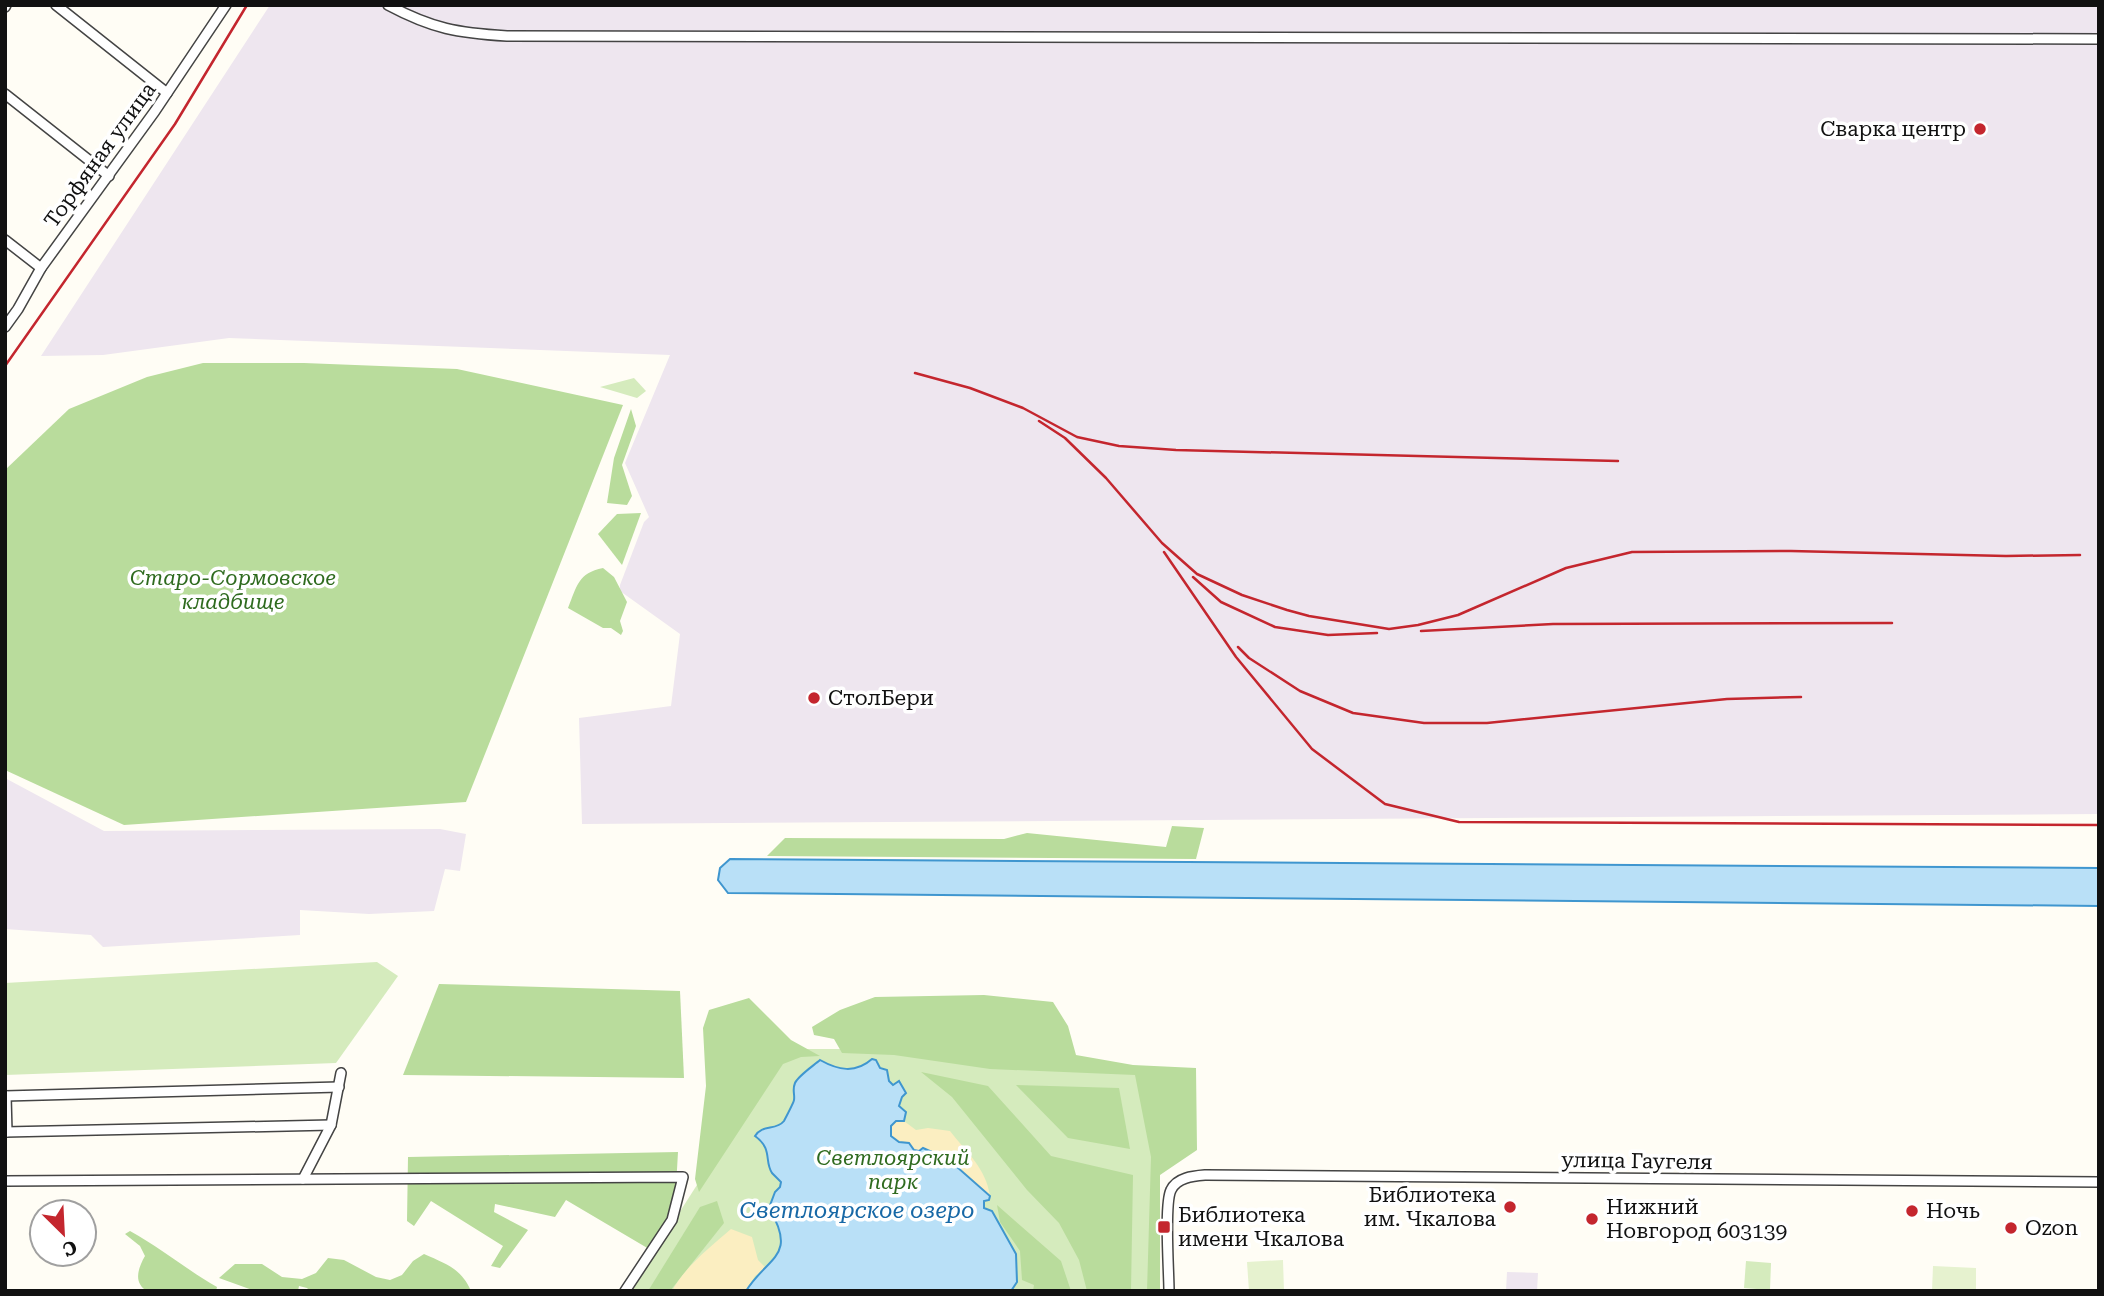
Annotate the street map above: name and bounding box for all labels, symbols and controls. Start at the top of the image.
street label: Торфяная улица [39,77,161,232]
place label: Сварка центр [1820,117,1966,141]
marker: Сварка центр [1972,121,1988,137]
park label: Старо-Сормовское кладбище [130,566,336,614]
place label: СтолБери [828,686,934,710]
marker: СтолБери [806,690,822,706]
park label: Светлоярский парк [816,1146,970,1194]
street label: улица Гаугеля [1561,1148,1713,1174]
place label: Библиотека им. Чкалова [1364,1183,1497,1231]
place label: Нижний Новгород 603139 [1606,1195,1787,1243]
water label: Светлоярское озеро [740,1197,974,1224]
north arrow [28,1198,98,1268]
marker: Библиотека им. Чкалова [1502,1199,1518,1215]
place label: Ночь [1926,1199,1980,1223]
place label: Библиотека имени Чкалова [1178,1203,1345,1251]
marker: Ночь [1904,1203,1920,1219]
marker: Нижний Новгород 603139 [1584,1211,1600,1227]
place label: Ozon [2025,1216,2078,1240]
marker: Библиотека имени Чкалова [1156,1219,1172,1235]
marker: Ozon [2003,1220,2019,1236]
text: С [59,1235,80,1261]

